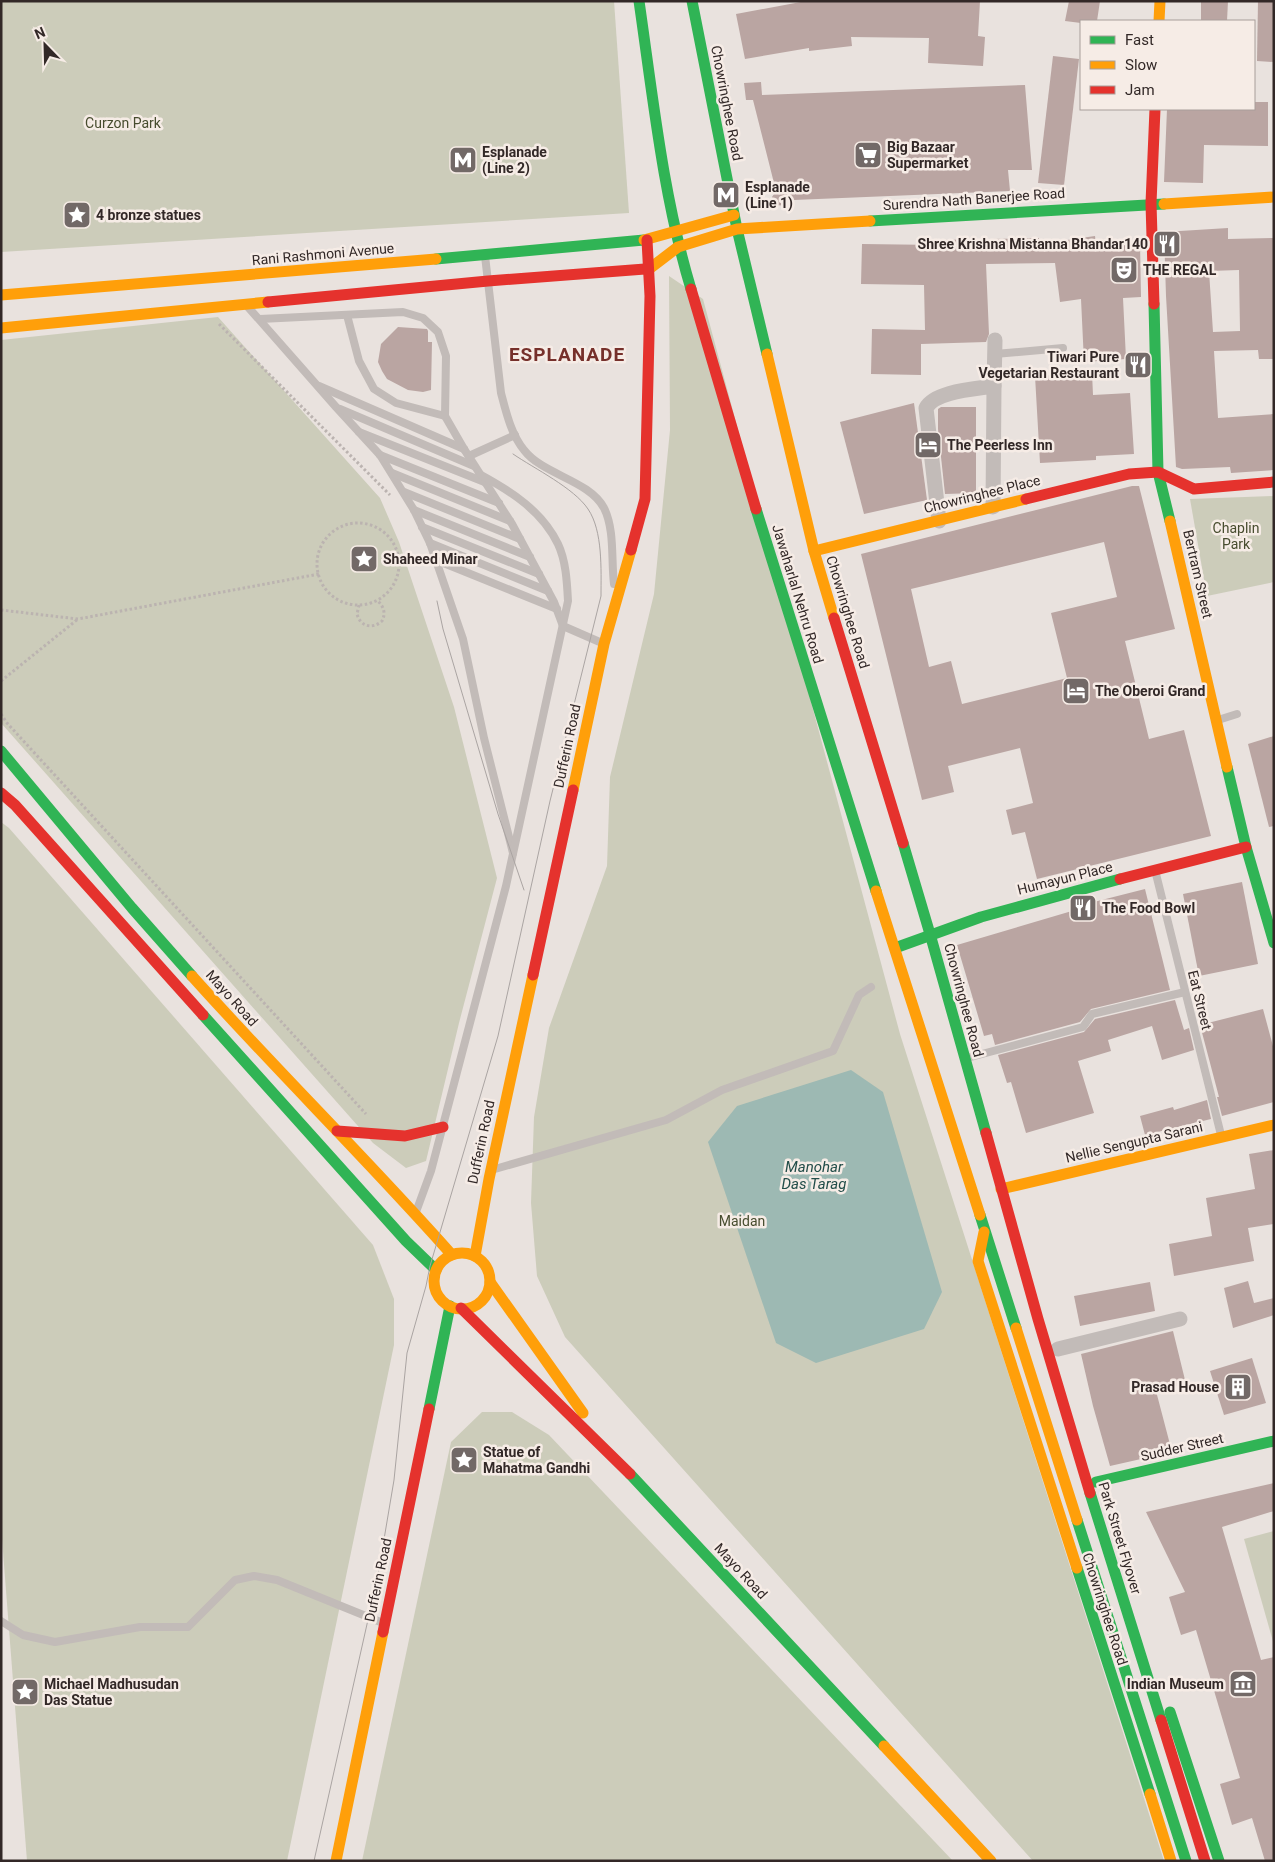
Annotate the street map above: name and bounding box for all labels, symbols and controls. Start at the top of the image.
north arrow [20,20,70,70]
legend [1080,20,1255,110]
text: N [32,24,48,42]
text: Fast [1125,31,1154,49]
street label: Chowringhee Road [708,44,746,162]
text: Slow [1125,56,1157,74]
text: Jam [1125,81,1155,99]
park label: Curzon Park [85,115,162,131]
place label: Big Bazaar Supermarket [887,139,969,171]
supermarket icon: Big Bazaar Supermarket [853,140,883,170]
place label: Esplanade (Line 2) [482,144,547,177]
metro station icon: Esplanade (Line 2) [448,145,478,175]
place label: Esplanade (Line 1) [745,179,810,212]
metro station icon: Esplanade (Line 1) [711,180,741,210]
street label: Surendra Nath Banerjee Road [882,185,1066,213]
place icon: 4 bronze statues [62,200,92,230]
place label: 4 bronze statues [96,207,201,223]
restaurant icon: Shree Krishna Mistanna Bhandar140 [1152,229,1182,259]
place label: Shree Krishna Mistanna Bhandar140 [918,236,1148,252]
street label: Rani Rashmoni Avenue [251,240,395,268]
theatre icon: THE REGAL [1109,255,1139,285]
place label: THE REGAL [1143,262,1217,278]
district label: ESPLANADE [509,343,625,366]
place label: Tiwari Pure Vegetarian Restaurant [978,349,1119,381]
restaurant icon: Tiwari Pure Vegetarian Restaurant [1123,350,1153,380]
hotel icon: The Peerless Inn [913,430,943,460]
place label: The Peerless Inn [947,437,1053,453]
street label: Chowringhee Place [922,472,1042,516]
park label: Chaplin Park [1213,520,1259,552]
street label: Jawaharlal Nehru Road [769,523,827,665]
street label: Bertram Street [1180,528,1216,620]
place icon: Shaheed Minar [349,544,379,574]
place label: Shaheed Minar [383,551,478,567]
street label: Chowringhee Road [823,554,873,670]
hotel icon: The Oberoi Grand [1061,676,1091,706]
place label: The Oberoi Grand [1095,683,1205,699]
street label: Dufferin Road [550,703,584,789]
street label: Humayun Place [1016,858,1114,898]
restaurant icon: The Food Bowl [1068,893,1098,923]
place label: The Food Bowl [1102,900,1195,916]
street label: Chowringhee Road [941,941,987,1059]
street label: Mayo Road [203,967,261,1029]
street label: Eat Street [1185,969,1215,1032]
street label: Dufferin Road [464,1099,498,1185]
street label: Nellie Sengupta Sarani [1064,1118,1204,1166]
water label: Manohar Das Tarag [782,1158,846,1193]
park label: Maidan [719,1213,765,1229]
building icon: Prasad House [1223,1372,1253,1402]
place label: Prasad House [1131,1379,1219,1395]
street label: Sudder Street [1139,1430,1225,1464]
place label: Statue of Mahatma Gandhi [483,1444,590,1476]
place icon: Statue of Mahatma Gandhi [449,1445,479,1475]
street label: Park Street Flyover [1095,1480,1145,1596]
street label: Dufferin Road [361,1537,395,1623]
street label: Mayo Road [711,1540,771,1602]
street label: Chowringhee Road [1079,1551,1131,1667]
museum icon: Indian Museum [1228,1669,1258,1699]
place label: Michael Madhusudan Das Statue [44,1676,179,1708]
place label: Indian Museum [1127,1676,1224,1692]
place icon: Michael Madhusudan Das Statue [10,1677,40,1707]

